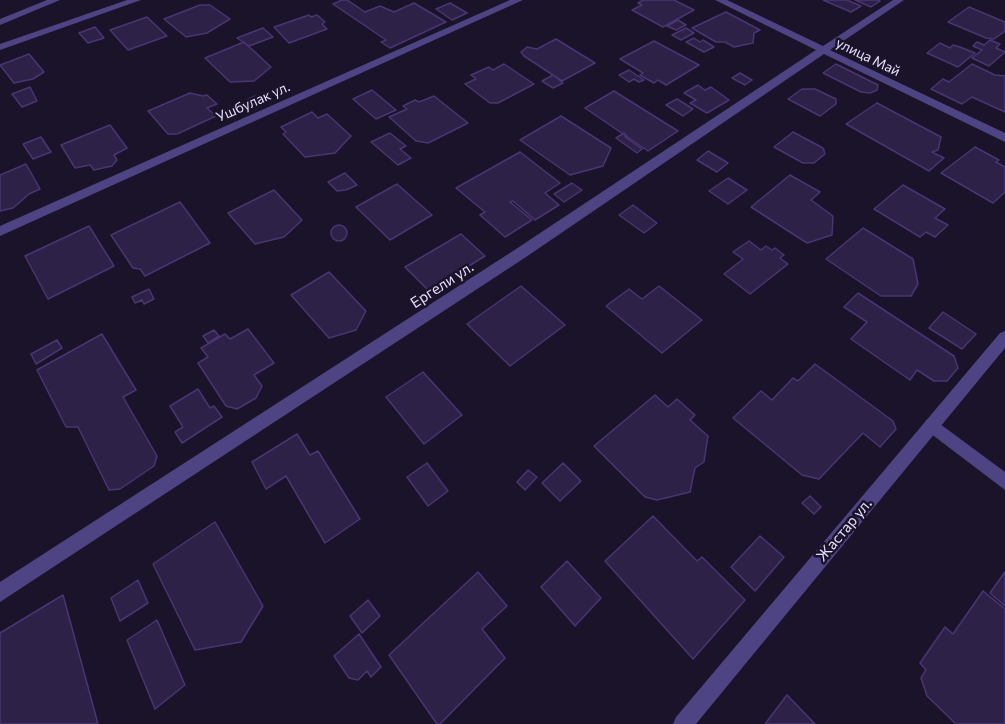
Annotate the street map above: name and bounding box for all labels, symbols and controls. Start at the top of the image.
street label: улица Май [833,34,903,80]
street label: Ушбулак ул. [214,78,292,126]
street label: Ергели ул. [407,258,477,312]
street label: Жастар ул. [812,495,876,565]

